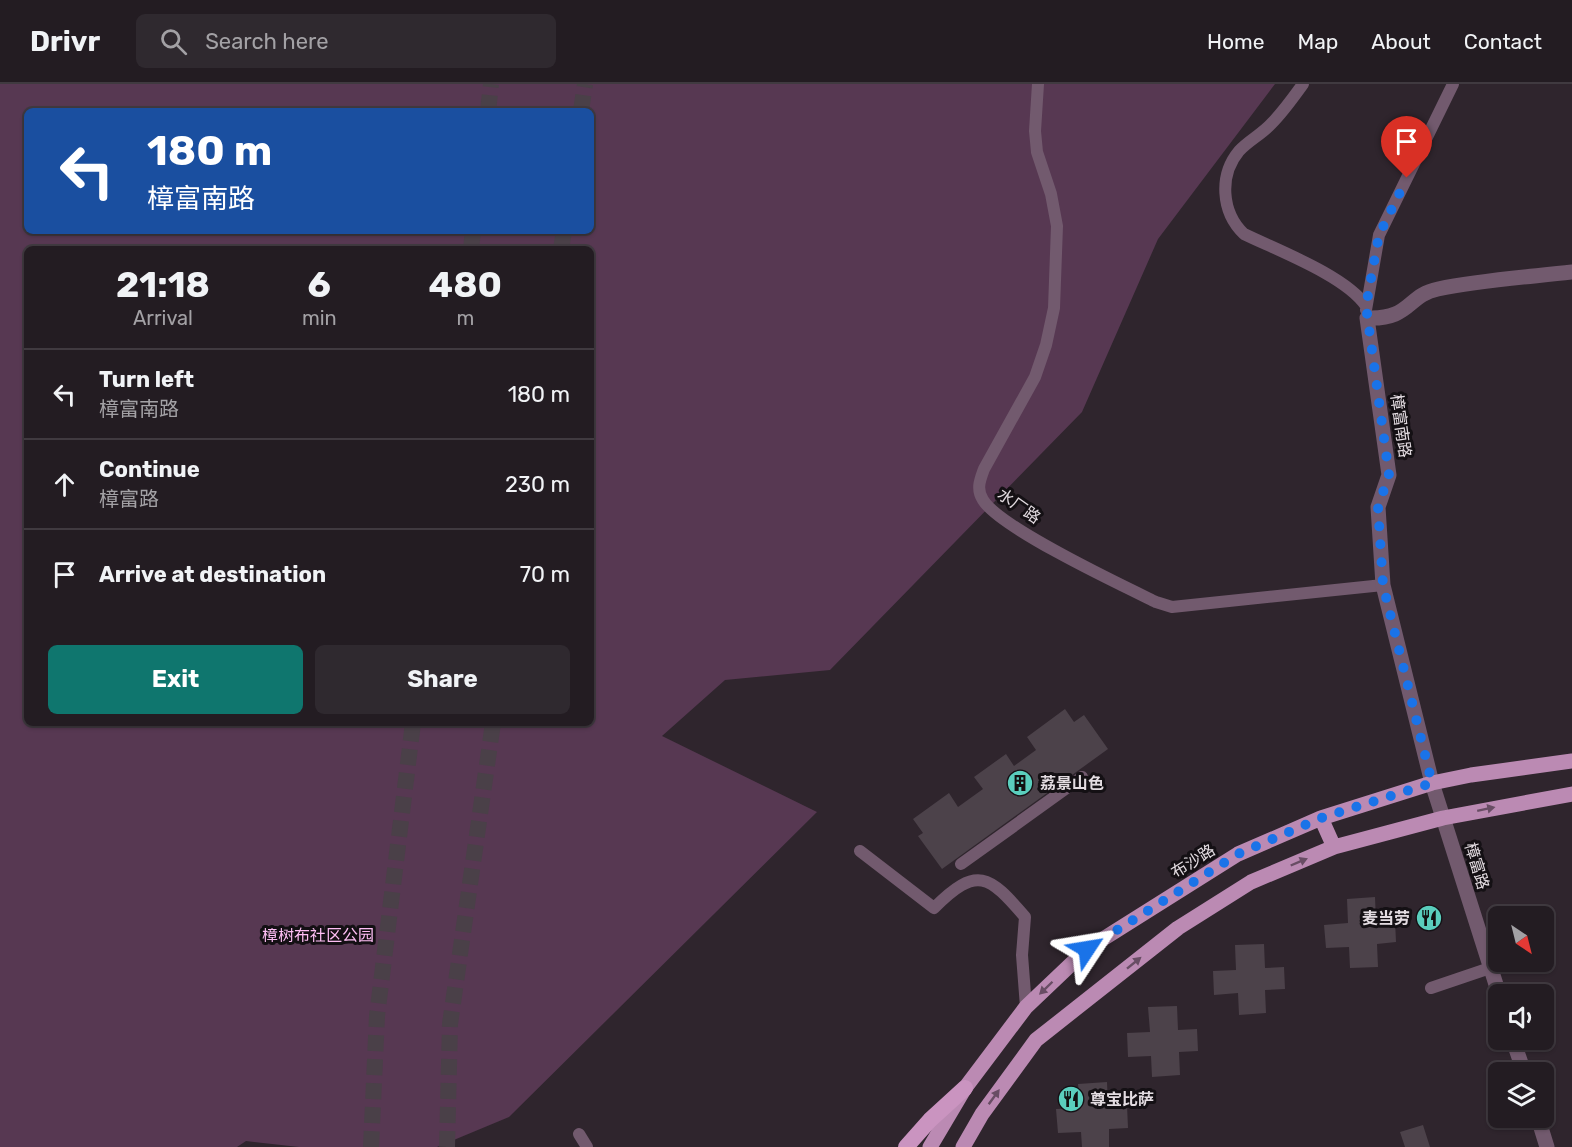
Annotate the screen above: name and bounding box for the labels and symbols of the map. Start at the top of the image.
pin [1381,116,1432,178]
street label: 樟富南路 [1387,393,1415,459]
street label: 水厂路 [994,484,1044,528]
building icon: 荔景山色 [1005,768,1035,798]
place label: 荔景山色 [1040,774,1104,793]
one-way arrow [1477,804,1496,813]
street label: 布沙路 [1168,840,1218,882]
street label: 樟富路 [1461,840,1493,892]
one-way arrow [1290,857,1308,866]
restaurant icon: 麦当劳 [1414,903,1444,933]
north arrow [1488,906,1554,972]
place label: 麦当劳 [1362,909,1410,928]
position arrow [1055,917,1119,981]
park label: 樟树布社区公园 [262,926,374,945]
one-way arrow [1126,957,1142,970]
one-way arrow [1039,981,1054,994]
restaurant icon: 尊宝比萨 [1056,1084,1086,1114]
one-way arrow [988,1090,1000,1106]
place label: 尊宝比萨 [1090,1090,1154,1109]

